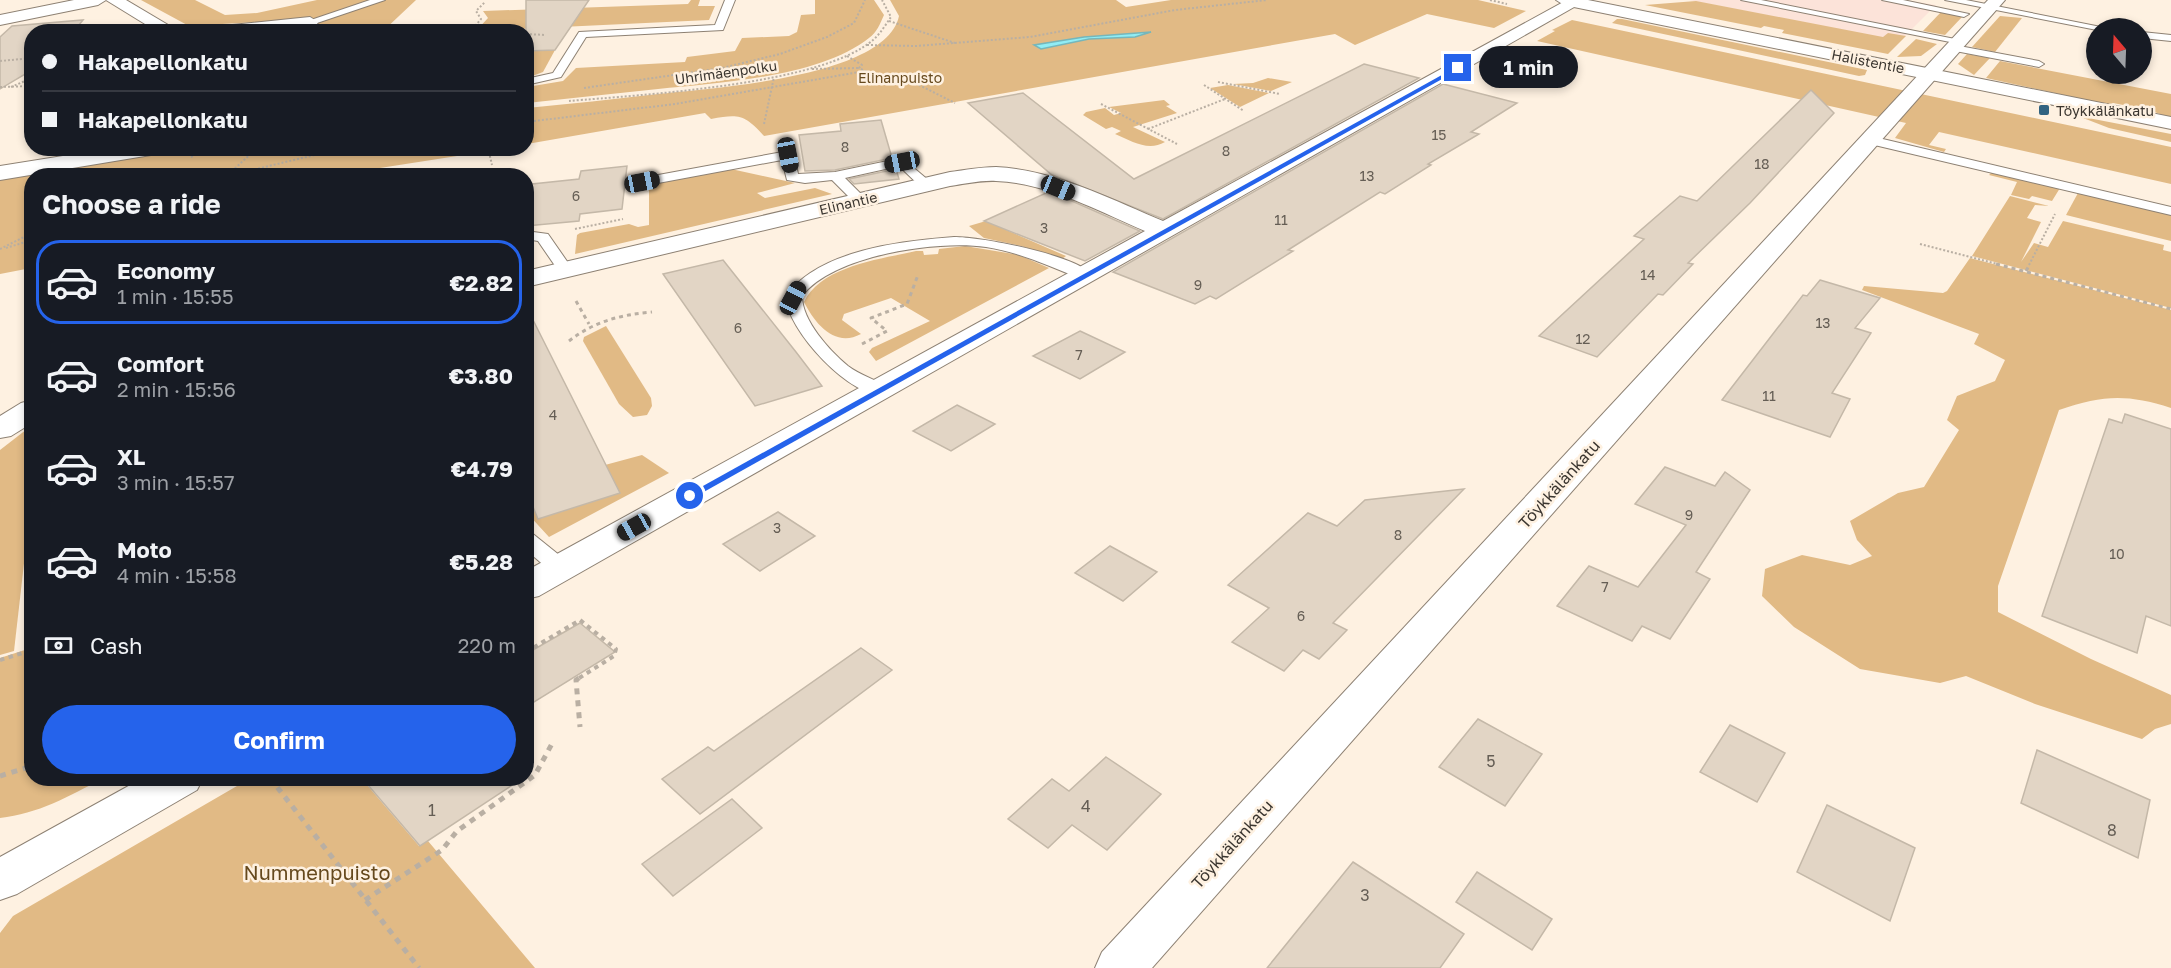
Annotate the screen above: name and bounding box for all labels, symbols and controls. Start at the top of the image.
north arrow [2086,18,2152,84]
map controls [2086,18,2152,84]
street label: Halistentie [1830,46,1906,76]
callout: 1 min [1479,47,1578,89]
text: Hakapellonkatu [78,48,248,75]
route end [1444,54,1471,81]
text: 1 min [1503,55,1554,79]
street label: Uhrimäenpolku [674,56,778,88]
park label: Elinanpuisto [858,69,942,86]
place label: Töykkälänkatu [2056,102,2154,119]
marker: Töykkälänkatu [2037,103,2051,117]
text: Hakapellonkatu [78,106,248,133]
house number: 15 [1432,126,1446,143]
car [776,136,800,174]
house number: 8 [841,138,849,155]
house number: 8 [1222,142,1230,159]
car [883,150,921,174]
house number: 18 [1754,155,1770,172]
house number: 13 [1360,167,1374,184]
car [623,170,661,194]
car [1038,173,1078,203]
house number: 6 [572,187,580,204]
text: Choose a ride [42,188,221,220]
street label: Elinantie [817,188,879,218]
house number: 11 [1274,211,1288,228]
house number: 3 [1040,219,1048,236]
icon: car [45,255,99,309]
text: Economy [117,257,215,284]
house number: 14 [1640,266,1656,283]
text: €2.82 [450,269,513,296]
house number: 9 [1194,276,1202,293]
car [777,278,809,318]
text: 1 min · 15:55 [117,284,234,308]
house number: 13 [1816,314,1830,331]
house number: 6 [734,319,742,336]
house number: 12 [1576,330,1590,347]
house number: 7 [1075,346,1083,363]
icon: car [45,348,99,402]
text: Comfort [117,350,204,377]
text: €3.80 [449,362,513,389]
text: 2 min · 15:56 [117,377,236,401]
house number: 11 [1762,387,1776,404]
house number: 4 [549,406,557,423]
street label: Töykkälänkatu [1514,436,1604,532]
icon: car [45,441,99,495]
text: XL [117,443,145,470]
text: €4.79 [451,455,513,482]
text: 3 min · 15:57 [117,470,235,494]
route start [676,482,703,509]
house number: 9 [1685,506,1693,523]
car [614,510,654,544]
house number: 3 [773,519,781,536]
house number: 8 [1394,526,1402,543]
icon: car [45,534,99,588]
text: Moto [117,536,172,563]
house number: 10 [2109,545,2125,562]
text: €5.28 [450,548,513,575]
text: 4 min · 15:58 [117,563,237,587]
house number: 7 [1601,578,1609,595]
house number: 6 [1297,607,1305,624]
icon: cash [42,629,75,662]
text: Cash [90,632,143,659]
text: 220 m [458,633,516,657]
button: Confirm [42,705,516,774]
house number: 5 [1486,751,1496,771]
house number: 4 [1081,796,1091,816]
street label: Töykkälänkatu [1187,796,1277,892]
house number: 1 [428,800,436,820]
house number: 8 [2107,820,2117,840]
park label: Nummenpuisto [244,860,390,884]
house number: 3 [1360,885,1370,905]

